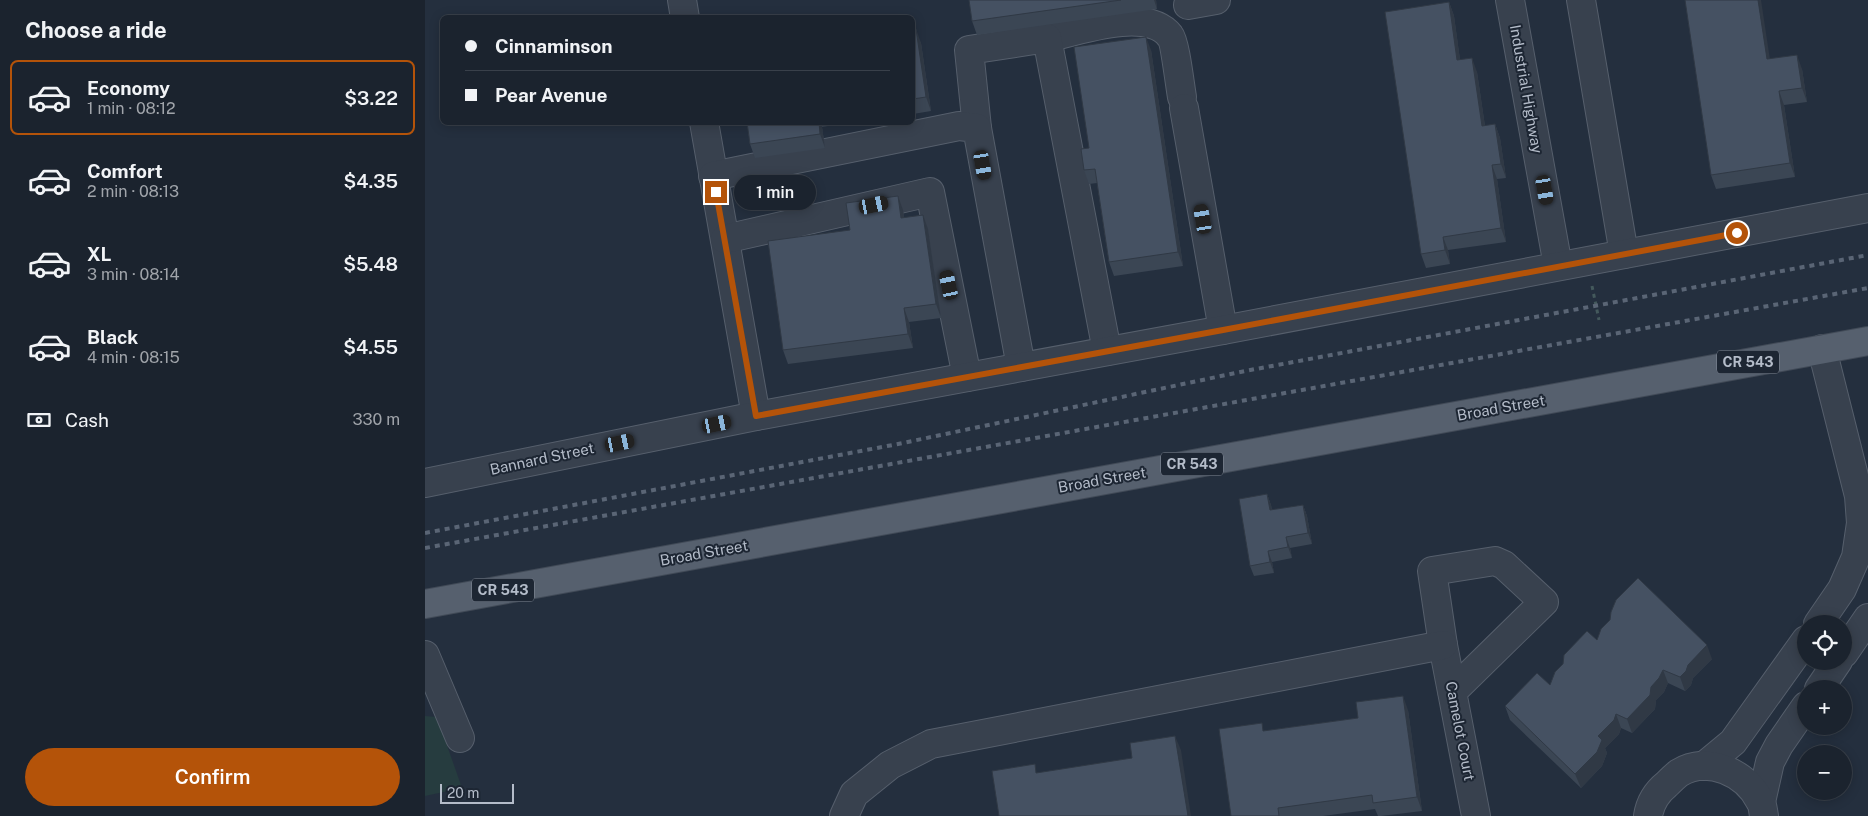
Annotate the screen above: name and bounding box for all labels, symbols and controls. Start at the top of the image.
text: Choose a ride [25,17,167,43]
street label: Industrial Highway [1507,23,1546,155]
text: Cinnaminson [495,35,613,57]
icon: car [27,75,72,120]
text: Economy [87,77,170,99]
text: Pear Avenue [495,84,607,106]
text: $3.22 [344,87,398,109]
text: 1 min · 08:12 [87,99,176,118]
car [973,149,992,181]
icon: car [27,158,72,203]
text: Comfort [87,160,163,182]
text: $4.35 [343,170,398,192]
callout: 1 min [733,174,816,210]
car [1535,174,1554,206]
route end [705,181,727,203]
text: 2 min · 08:13 [87,182,179,201]
text: 1 min [756,183,794,202]
car [857,195,890,215]
car [1193,203,1212,235]
route start [1726,222,1748,244]
icon: car [27,241,72,286]
text: XL [87,243,112,265]
text: $5.48 [343,253,398,275]
text: 3 min · 08:14 [87,265,180,284]
car [938,269,959,301]
icon: car [27,324,72,369]
text: Black [87,326,138,348]
text: $4.55 [343,336,398,358]
text: 4 min · 08:15 [87,348,180,367]
road number: CR 543 [1717,351,1779,374]
street label: Broad Street [1456,391,1546,424]
icon: cash [25,406,53,434]
text: Cash [65,409,109,431]
text: 330 m [353,410,400,429]
car [700,414,733,434]
car [603,433,636,453]
street label: Bannard Street [488,439,596,478]
road number: CR 543 [1161,452,1223,476]
street label: Broad Street [1057,463,1147,496]
street label: Broad Street [659,536,749,569]
road number: CR 543 [472,578,534,602]
map controls [1797,615,1852,800]
button: locate [1797,615,1852,670]
street label: Camelot Court [1443,680,1478,782]
button: + [1797,680,1852,735]
button: − [1797,745,1852,800]
button: Confirm [25,748,400,806]
scale bar [440,781,514,804]
text: 20 m [447,785,479,801]

